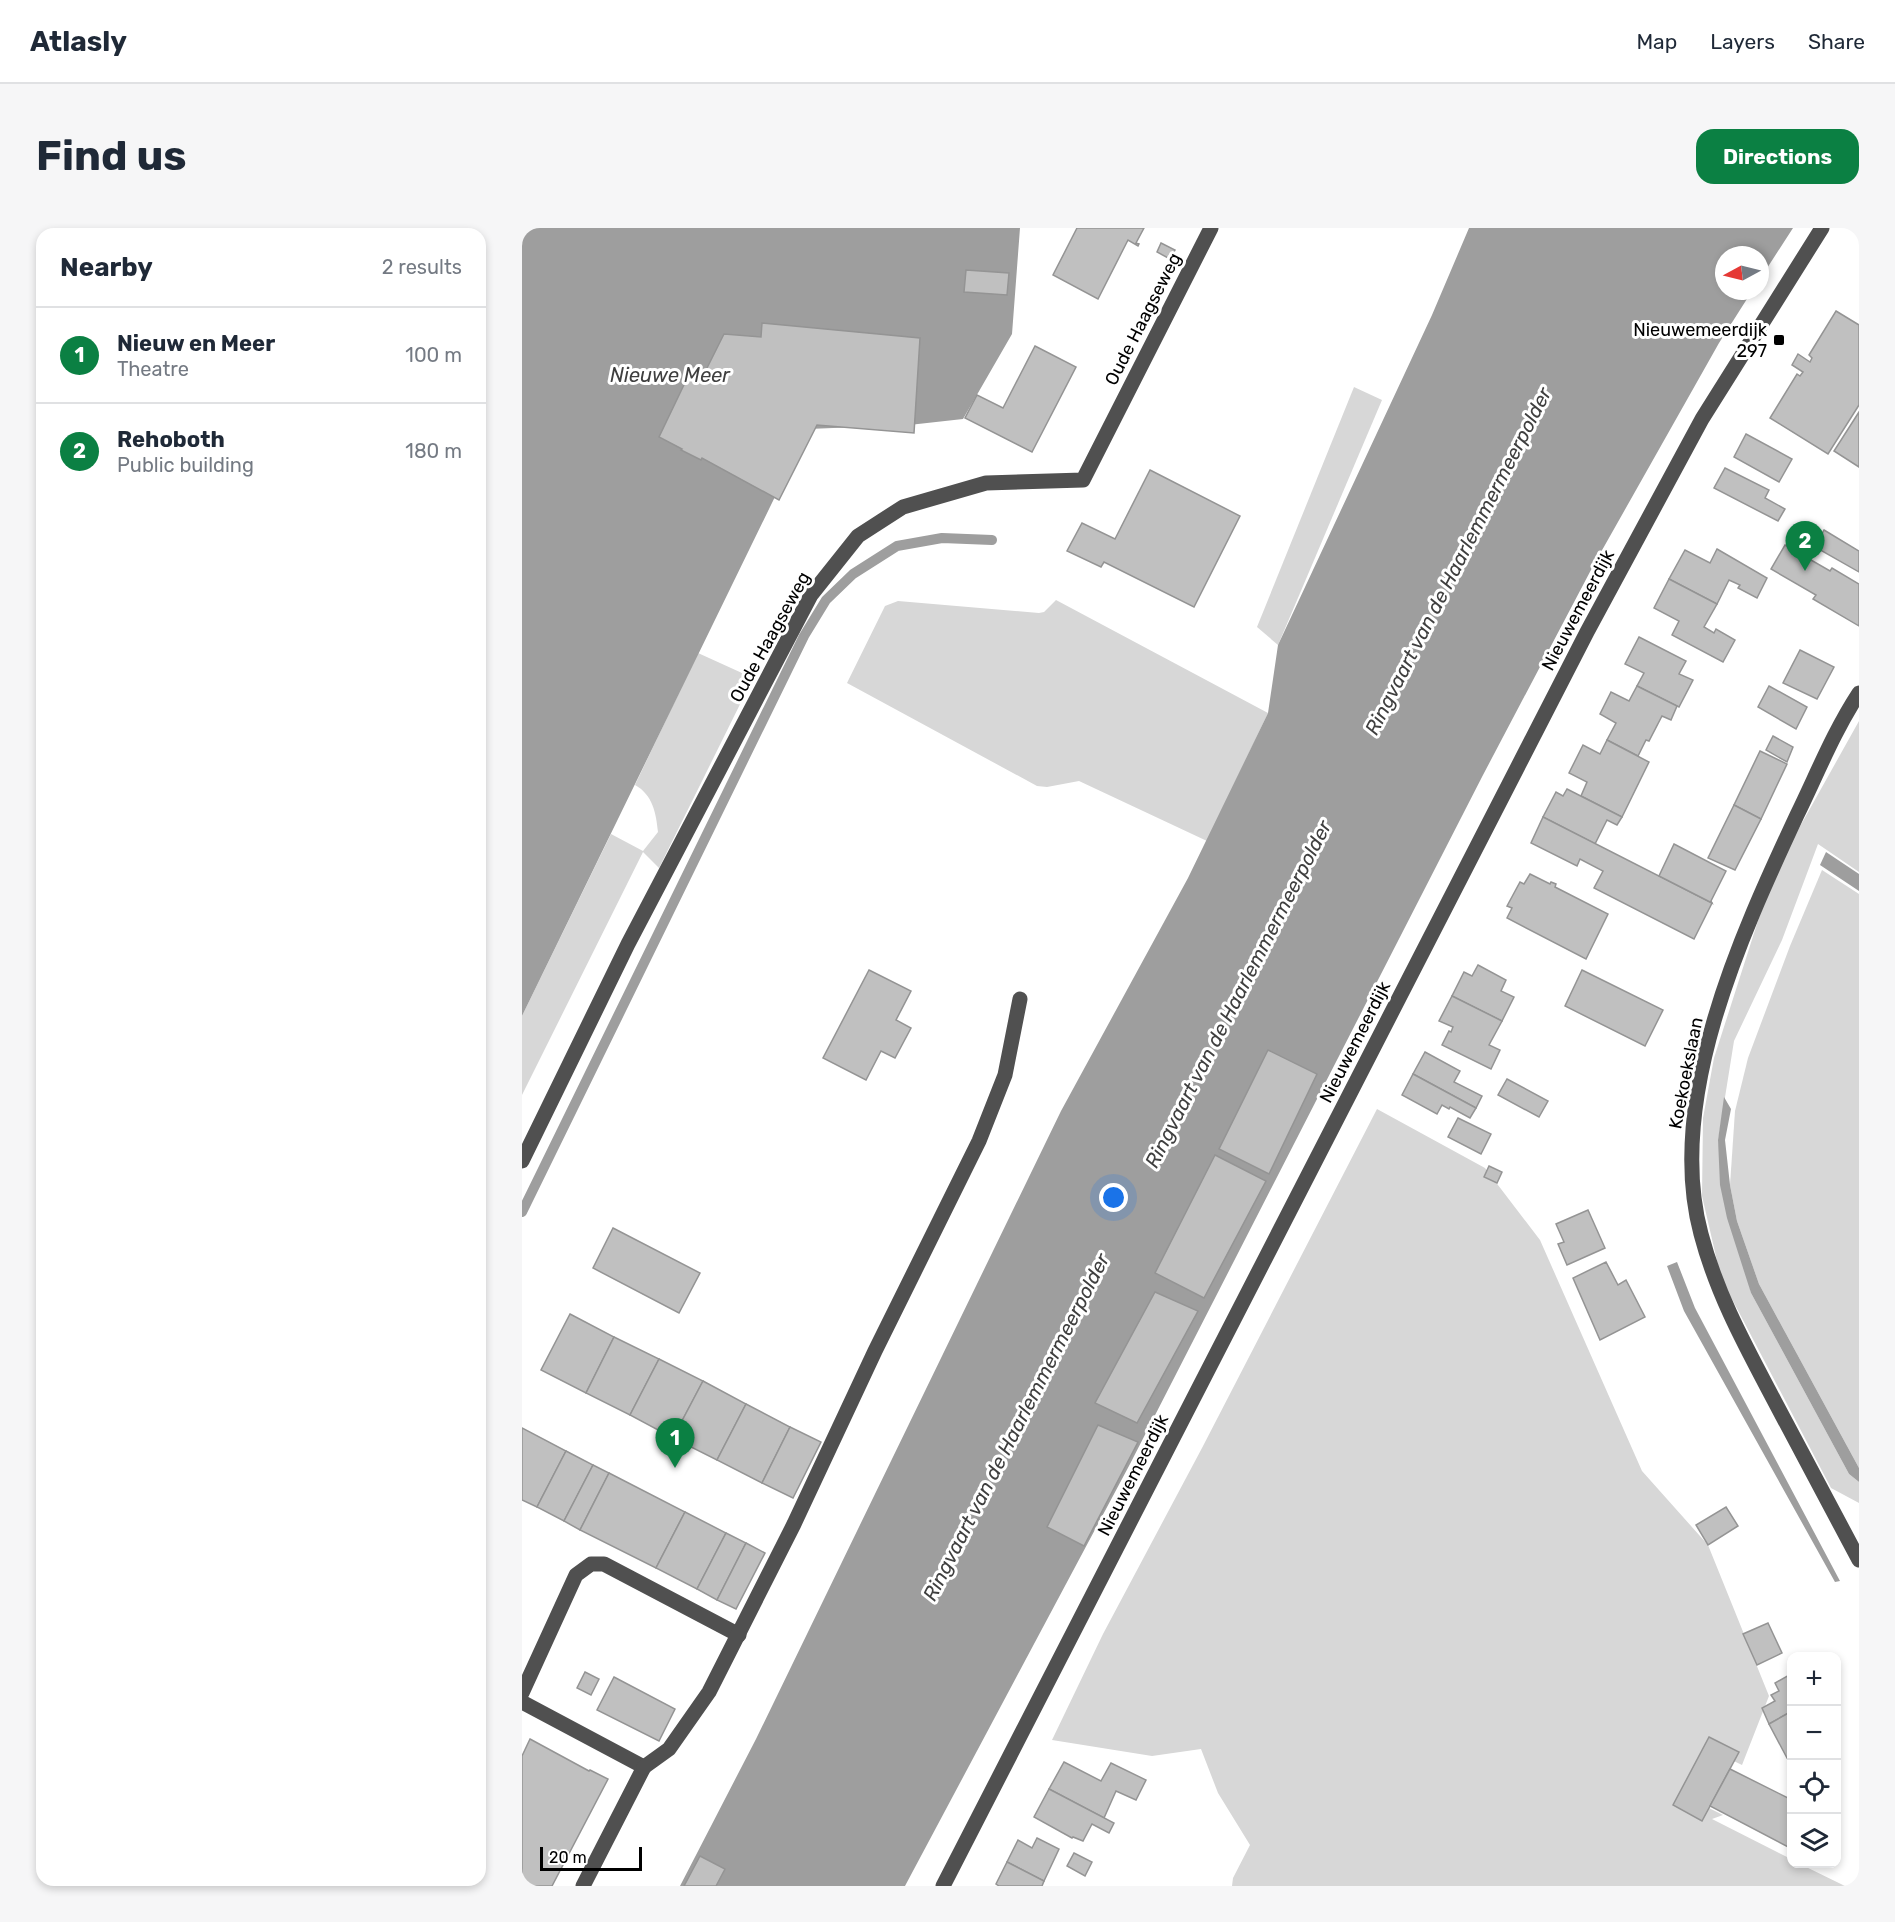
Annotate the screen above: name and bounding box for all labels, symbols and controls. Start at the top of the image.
text: Atlasly [30,25,127,58]
text: Map [1636,29,1677,54]
text: Layers [1710,29,1775,54]
text: Share [1808,29,1865,54]
button: Directions [1696,129,1859,184]
text: Find us [36,131,187,181]
north arrow [1715,246,1769,300]
street label: Oude Haagseweg [1100,249,1186,389]
text: Nearby [60,252,153,283]
text: 2 results [382,255,462,279]
place label: Nieuwemeerdijk 297 [1633,319,1768,362]
text: Nieuw en Meer [117,330,275,357]
marker: Nieuwemeerdijk 297 [1772,333,1786,347]
text: 1 [75,343,84,367]
text: 100 m [405,343,462,367]
text: Theatre [117,357,189,381]
water label: Nieuwe Meer [610,363,731,387]
water label: Ringvaart van de Haarlemmermeerpolder [1360,382,1557,739]
text: Rehoboth [117,426,225,453]
text: 2 [73,439,86,463]
text: 180 m [405,439,462,463]
text: Public building [117,453,254,477]
pin: 2 [1786,522,1824,571]
street label: Nieuwemeerdijk [1537,545,1619,674]
street label: Oude Haagseweg [725,568,815,706]
water label: Ringvaart van de Haarlemmermeerpolder [1140,815,1337,1172]
street label: Nieuwemeerdijk [1315,977,1395,1107]
street label: Koekoekslaan [1664,1015,1708,1131]
your location [1099,1183,1128,1212]
water label: Ringvaart van de Haarlemmermeerpolder [918,1248,1115,1605]
street label: Nieuwemeerdijk [1093,1410,1173,1540]
pin: 1 [656,1418,694,1468]
map controls [1787,1652,1841,1868]
button: + [1787,1652,1841,1706]
button: − [1787,1706,1841,1760]
button: locate [1787,1760,1841,1814]
button: layers [1787,1814,1841,1868]
scale bar [540,1844,642,1872]
text: 20 m [549,1848,587,1867]

